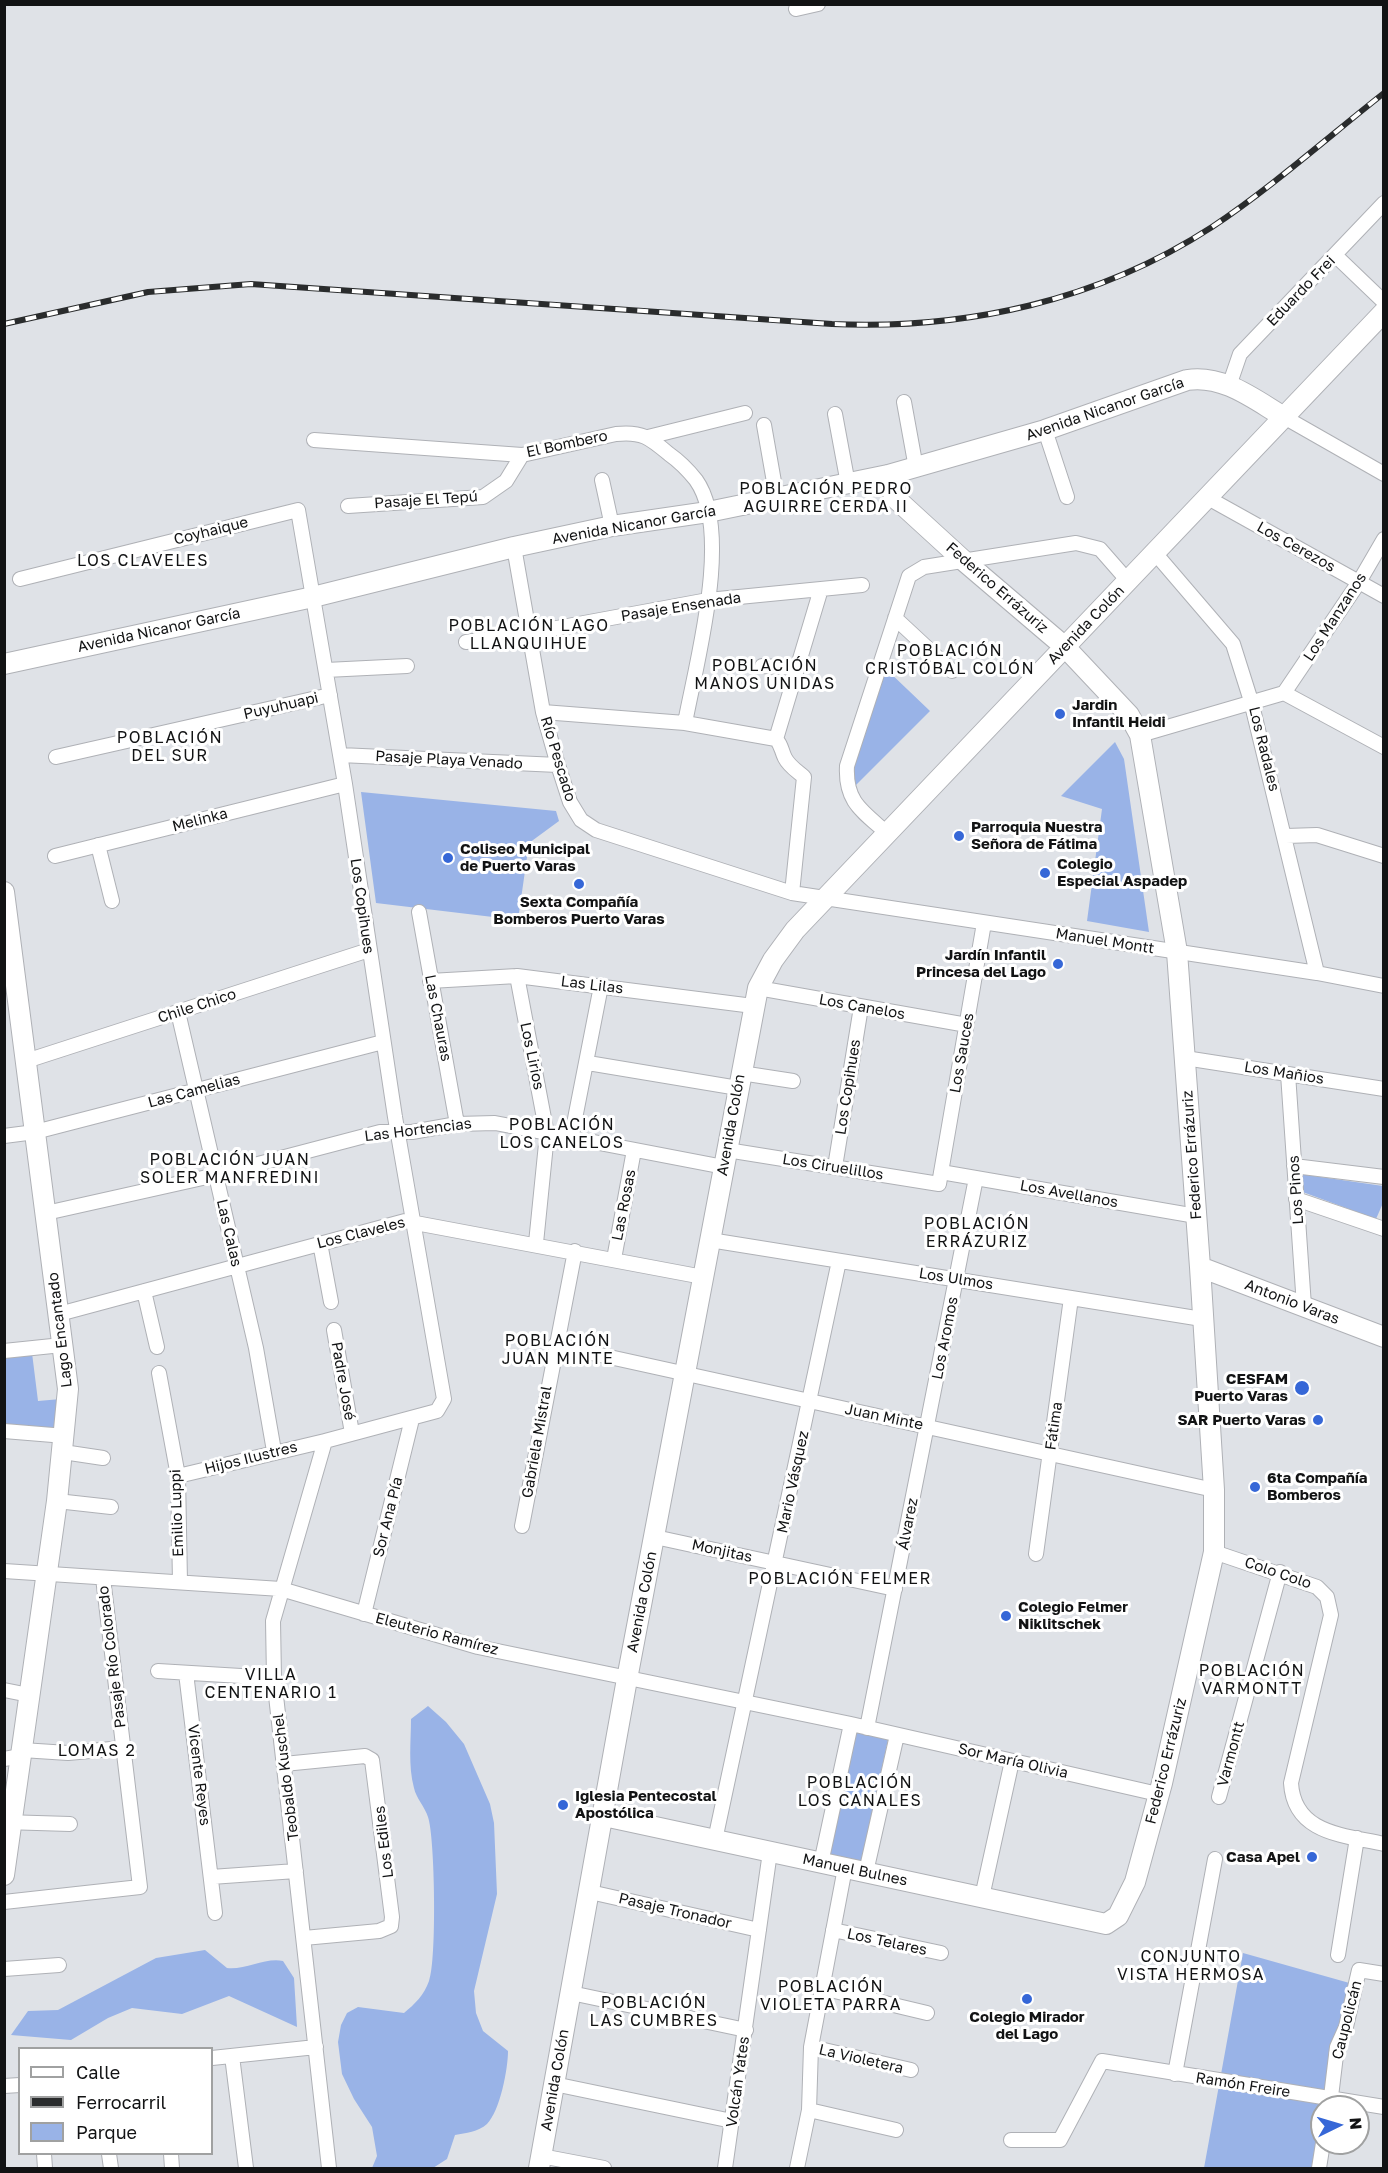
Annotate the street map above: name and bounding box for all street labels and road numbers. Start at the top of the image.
street label: Eduardo Frei [1263,252,1339,330]
street label: Avenida Nicanor García [1024,373,1186,445]
street label: El Bombero [525,427,609,461]
street label: Pasaje El Tepú [374,487,478,513]
street label: Avenida Nicanor García [551,502,717,548]
street label: Coyhaique [172,513,250,549]
street label: Los Cerezos [1254,518,1338,576]
street label: Federico Errázuriz [942,539,1052,637]
street label: Los Manzanos [1300,569,1370,665]
street label: Avenida Colón [1044,582,1128,668]
street label: Pasaje Ensenada [620,589,742,625]
street label: Avenida Nicanor García [76,604,242,656]
street label: Puyuhuapi [242,689,320,723]
street label: Los Radales [1245,705,1283,793]
street label: Río Pescado [537,714,579,804]
street label: Pasaje Playa Venado [375,747,523,773]
street label: Melinka [170,804,230,836]
street label: Los Copihues [346,857,378,955]
street label: Manuel Montt [1054,924,1156,958]
street label: Las Lilas [560,972,624,998]
street label: Las Chauras [421,973,455,1063]
street label: Chile Chico [156,985,238,1027]
street label: Los Canelos [817,991,907,1023]
street label: Los Sauces [946,1012,978,1094]
street label: Los Lirios [516,1021,548,1091]
street label: Los Copihues [832,1038,864,1136]
street label: Los Mañios [1243,1058,1325,1088]
street label: Las Camelias [146,1070,242,1112]
street label: Avenida Colón [713,1073,749,1177]
street label: Federico Errázuriz [1179,1090,1205,1220]
street label: Las Hortencias [363,1114,473,1146]
street label: Los Ciruelillos [781,1150,885,1184]
street label: Los Pinos [1285,1155,1307,1225]
street label: Las Rosas [608,1168,640,1242]
street label: Los Avellanos [1019,1177,1119,1211]
street label: Las Calas [212,1197,246,1269]
street label: Los Claveles [315,1213,407,1253]
street label: Los Ulmos [918,1264,994,1294]
street label: Lago Encantado [44,1271,76,1389]
street label: Antonio Varas [1242,1276,1342,1328]
street label: Los Aromos [928,1295,962,1381]
street label: Padre José [327,1340,359,1422]
street label: Gabriela Mistral [518,1384,556,1500]
street label: Juan Minte [843,1400,925,1434]
street label: Fátima [1042,1401,1066,1451]
street label: Mario Vásquez [773,1429,813,1535]
street label: Hijos Ilustres [203,1438,299,1478]
street label: Emilio Luppi [166,1469,188,1557]
street label: Sor Ana Pía [369,1475,407,1559]
street label: Álvarez [894,1496,922,1552]
street label: Monjitas [690,1536,754,1566]
street label: Avenida Colón [623,1550,661,1654]
street label: Colo Colo [1242,1553,1314,1593]
street label: Pasaje Río Colorado [94,1585,130,1729]
street label: Eleuterio Ramírez [373,1609,501,1659]
street label: Federico Errázuriz [1142,1696,1190,1826]
street label: Teobaldo Kuschel [269,1712,303,1842]
street label: Varmontt [1214,1719,1248,1789]
street label: Vicente Reyes [184,1723,214,1827]
street label: Sor María Olivia [956,1740,1070,1782]
street label: Los Ediles [371,1805,397,1879]
street label: Manuel Bulnes [801,1850,909,1890]
street label: Pasaje Tronador [617,1889,733,1933]
street label: Los Telares [845,1925,929,1959]
street label: Caupolicán [1329,1979,1365,2061]
street label: Avenida Colón [537,2028,573,2132]
street label: Volcán Yates [723,2035,753,2129]
street label: La Violetera [817,2041,905,2077]
street label: Ramón Freire [1194,2069,1292,2101]

